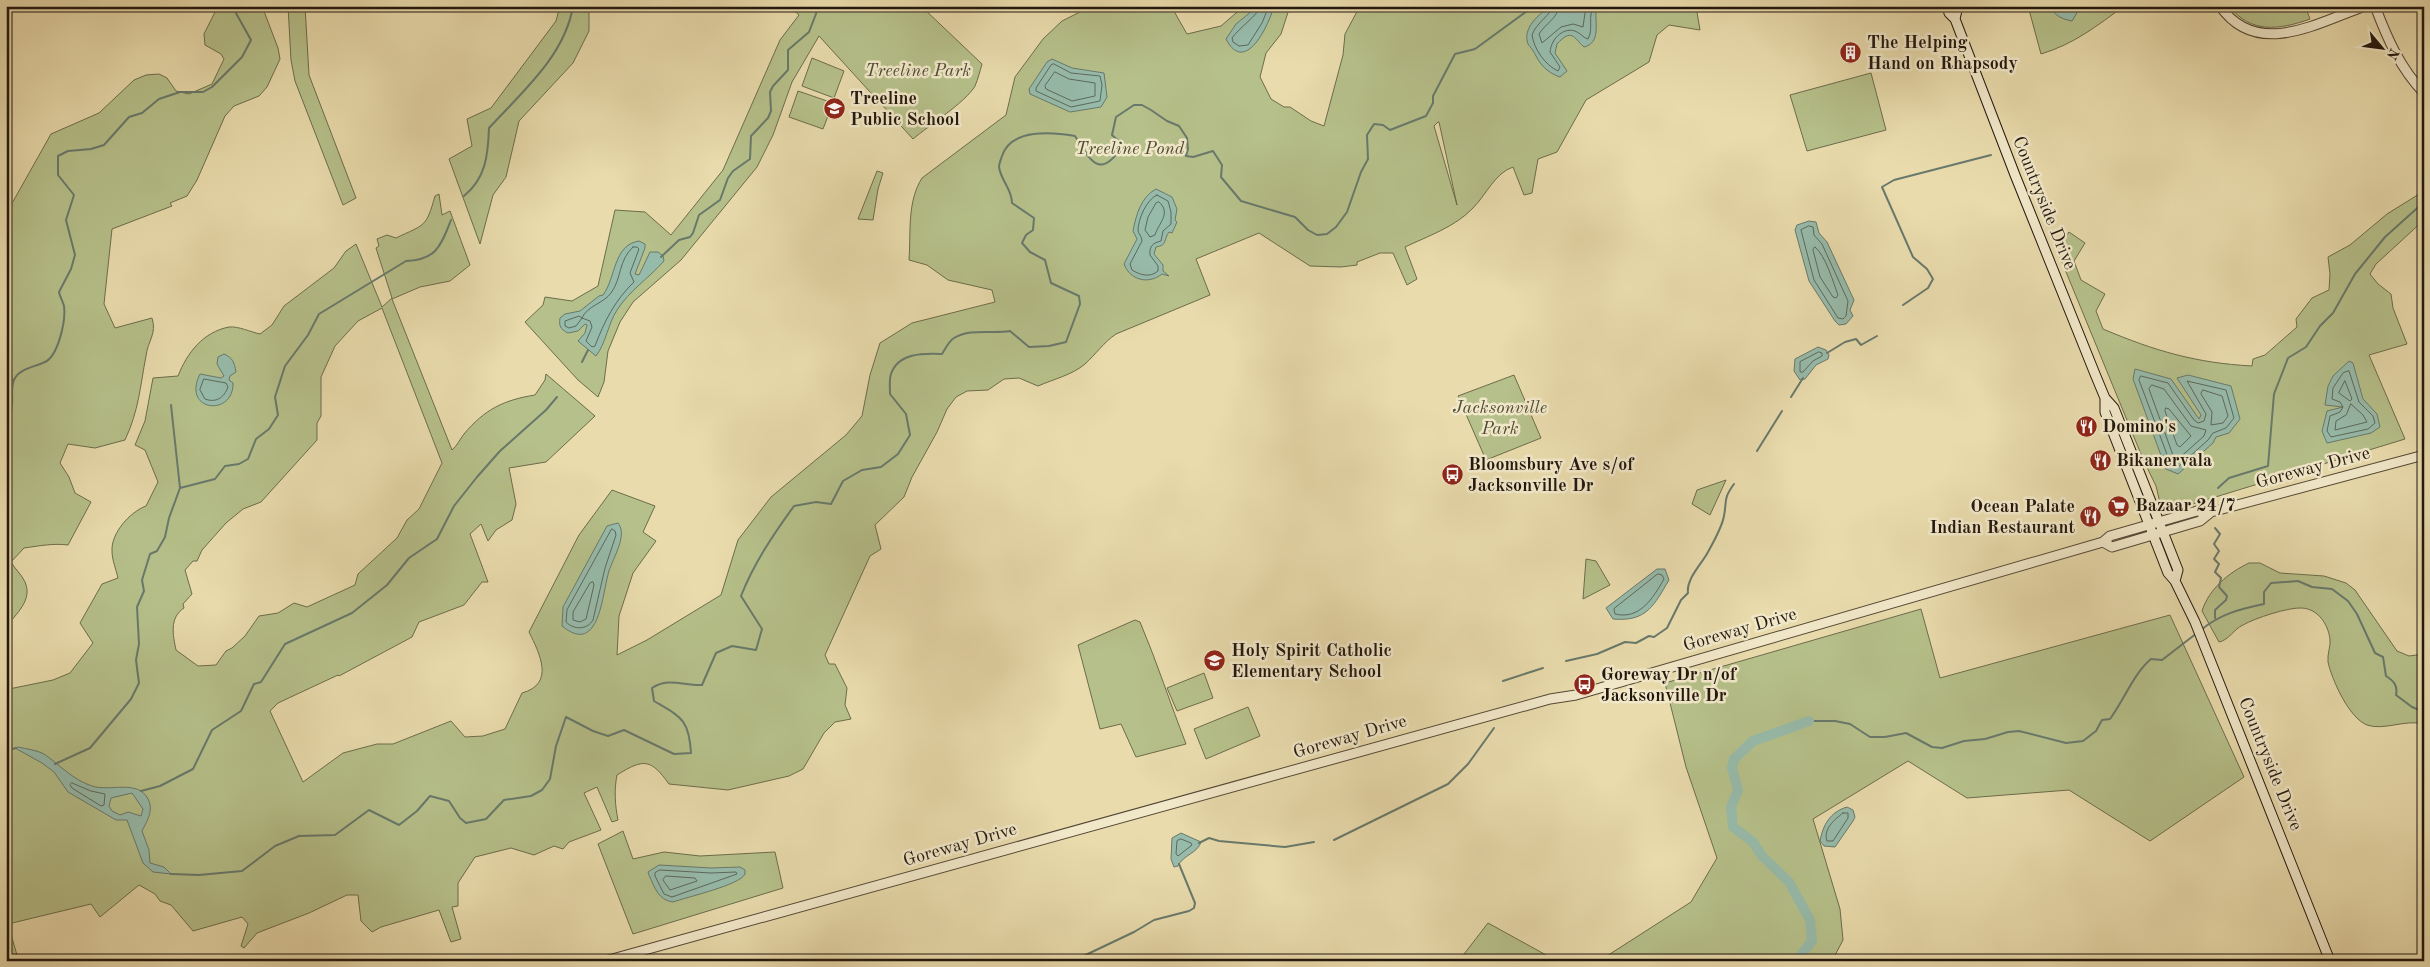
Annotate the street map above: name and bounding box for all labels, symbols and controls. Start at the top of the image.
north arrow [2358,22,2408,72]
place label: The Helping Hand on Rhapsody [1867,34,2018,73]
building icon: The Helping Hand on Rhapsody [1839,41,1863,65]
text: N [2384,46,2401,62]
park label: Treeline Park [865,62,971,80]
place label: Treeline Public School [850,90,960,129]
school or university icon: Treeline Public School [822,97,846,121]
street label: Countryside Drive [2009,134,2079,272]
park label: Treeline Pond [1076,140,1185,158]
park label: Jacksonville Park [1453,399,1547,438]
restaurant icon: Domino's [2074,415,2098,439]
place label: Domino's [2102,418,2176,436]
street label: Goreway Drive [2254,444,2372,492]
restaurant icon: Bikanervala [2088,449,2112,473]
place label: Bikanervala [2116,452,2212,470]
place label: Bloomsbury Ave s/of Jacksonville Dr [1468,456,1635,495]
bus stop icon: Bloomsbury Ave s/of Jacksonville Dr [1440,463,1464,487]
supermarket icon: Bazaar 24/7 [2107,494,2131,518]
place label: Bazaar 24/7 [2135,497,2236,515]
place label: Ocean Palate Indian Restaurant [1929,498,2075,537]
restaurant icon: Ocean Palate Indian Restaurant [2079,505,2103,529]
street label: Goreway Drive [1681,605,1799,655]
place label: Holy Spirit Catholic Elementary School [1231,642,1392,681]
school or university icon: Holy Spirit Catholic Elementary School [1203,649,1227,673]
place label: Goreway Dr n/of Jacksonville Dr [1601,666,1738,705]
bus stop icon: Goreway Dr n/of Jacksonville Dr [1573,673,1597,697]
street label: Countryside Drive [2235,695,2305,833]
street label: Goreway Drive [1291,712,1409,762]
street label: Goreway Drive [901,820,1019,870]

